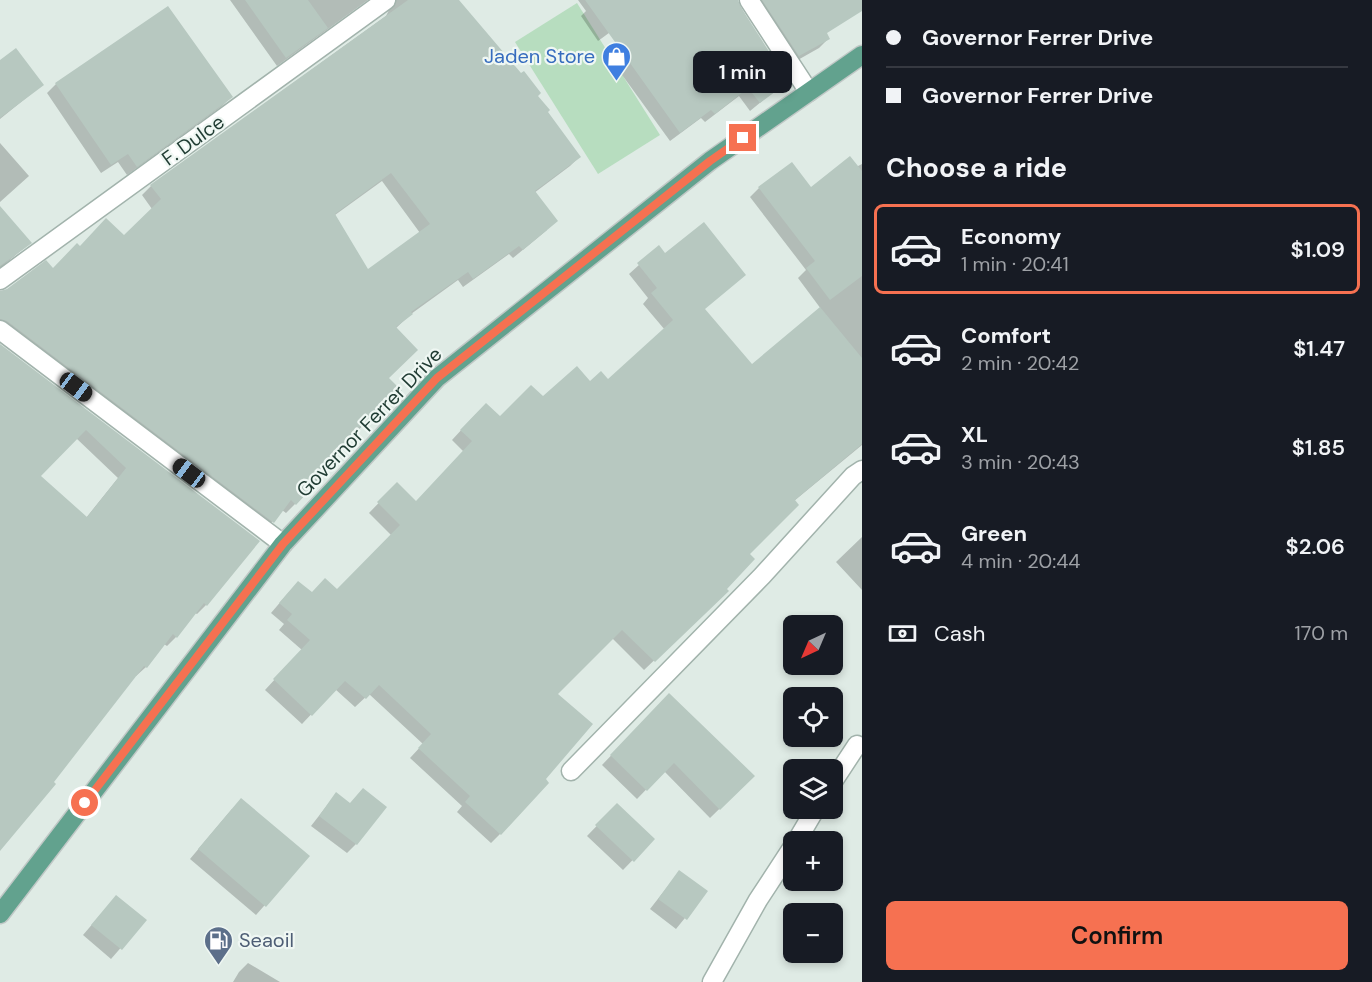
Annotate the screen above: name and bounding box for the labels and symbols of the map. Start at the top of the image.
shop icon: Jaden Store [600,40,632,82]
place label: Jaden Store [484,43,595,69]
callout: 1 min [694,51,792,93]
street label: F. Dulce [157,109,229,171]
route end [729,124,756,151]
street label: Governor Ferrer Drive [291,341,447,503]
car [56,369,96,405]
car [169,455,209,491]
north arrow [783,615,843,675]
route start [71,789,98,816]
fuel station icon: Seaoil [202,924,234,966]
place label: Seaoil [239,927,294,953]

